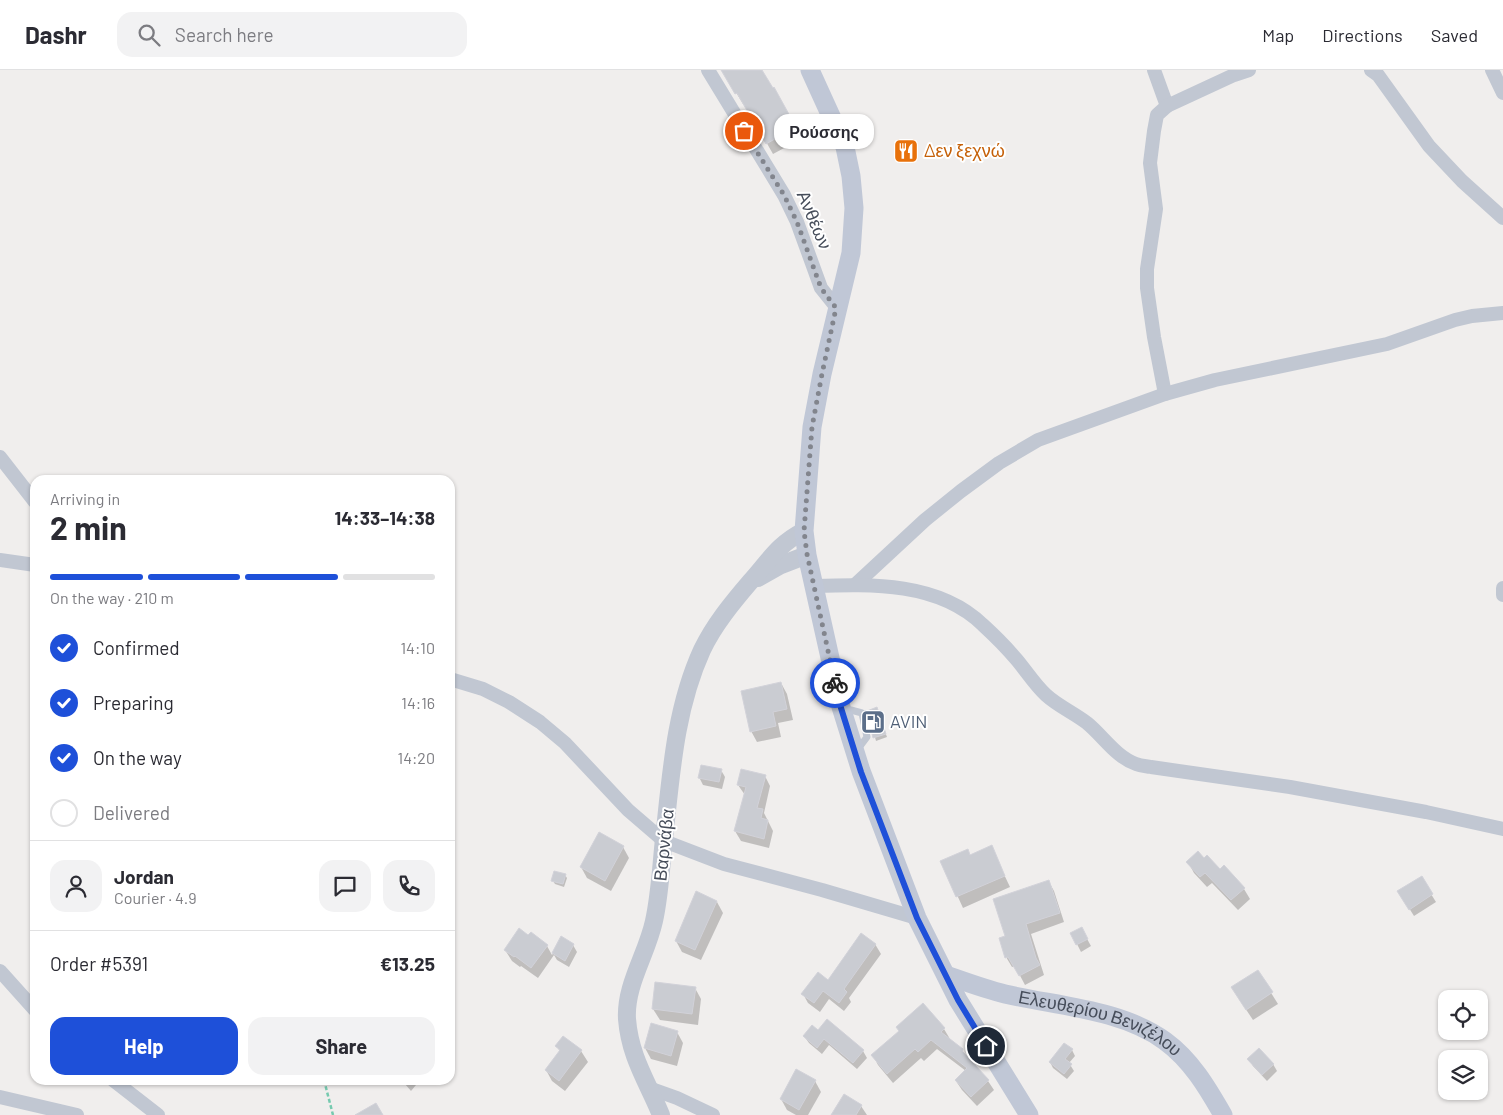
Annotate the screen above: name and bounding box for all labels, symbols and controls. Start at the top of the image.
search box [117,12,467,57]
text: Dashr [25,20,87,49]
icon: search [135,21,163,49]
text: Search here [175,23,274,46]
text: Map [1262,24,1294,46]
text: Directions [1322,24,1403,46]
text: Saved [1431,24,1478,46]
pin [723,110,765,152]
callout: Ρούσσης [774,114,874,148]
icon: bag [730,117,758,145]
text: Ρούσσης [789,122,859,141]
restaurant icon: Δεν ξεχνώ [893,138,919,164]
place label: Δεν ξεχνώ [924,139,1005,161]
street label: Ανθέων [793,187,837,252]
text: Arriving in [50,489,120,508]
text: 14:33–14:38 [335,506,435,529]
text: 2 min [50,508,127,546]
text: On the way · 210 m [50,588,174,607]
icon: check [50,634,78,662]
text: Confirmed [93,636,180,659]
text: 14:10 [401,638,435,657]
courier [810,658,860,708]
icon: bike [821,669,849,697]
icon: check [50,689,78,717]
text: Preparing [93,691,174,714]
text: 14:16 [401,693,435,712]
fuel station icon: AVIN [860,709,886,735]
place label: AVIN [890,710,928,732]
icon: check [50,744,78,772]
text: On the way [93,746,182,769]
text: 14:20 [398,748,435,767]
text: Delivered [93,801,170,824]
street label: Βαρνάβα [648,808,678,882]
button: person [50,860,102,912]
button: chat [319,860,371,912]
button: phone [383,860,435,912]
text: Jordan [114,865,174,888]
text: Courier · 4.9 [114,888,197,907]
text: Order #5391 [50,952,148,975]
text: €13.25 [380,952,435,975]
street label: Ελευθερίου Βενιζέλου [1017,985,1187,1060]
map controls [1438,990,1488,1100]
button: locate [1438,990,1488,1040]
button: Help [50,1017,238,1075]
button: Share [248,1017,435,1075]
pin [965,1025,1007,1067]
icon: home [972,1032,1000,1060]
button: layers [1438,1050,1488,1100]

